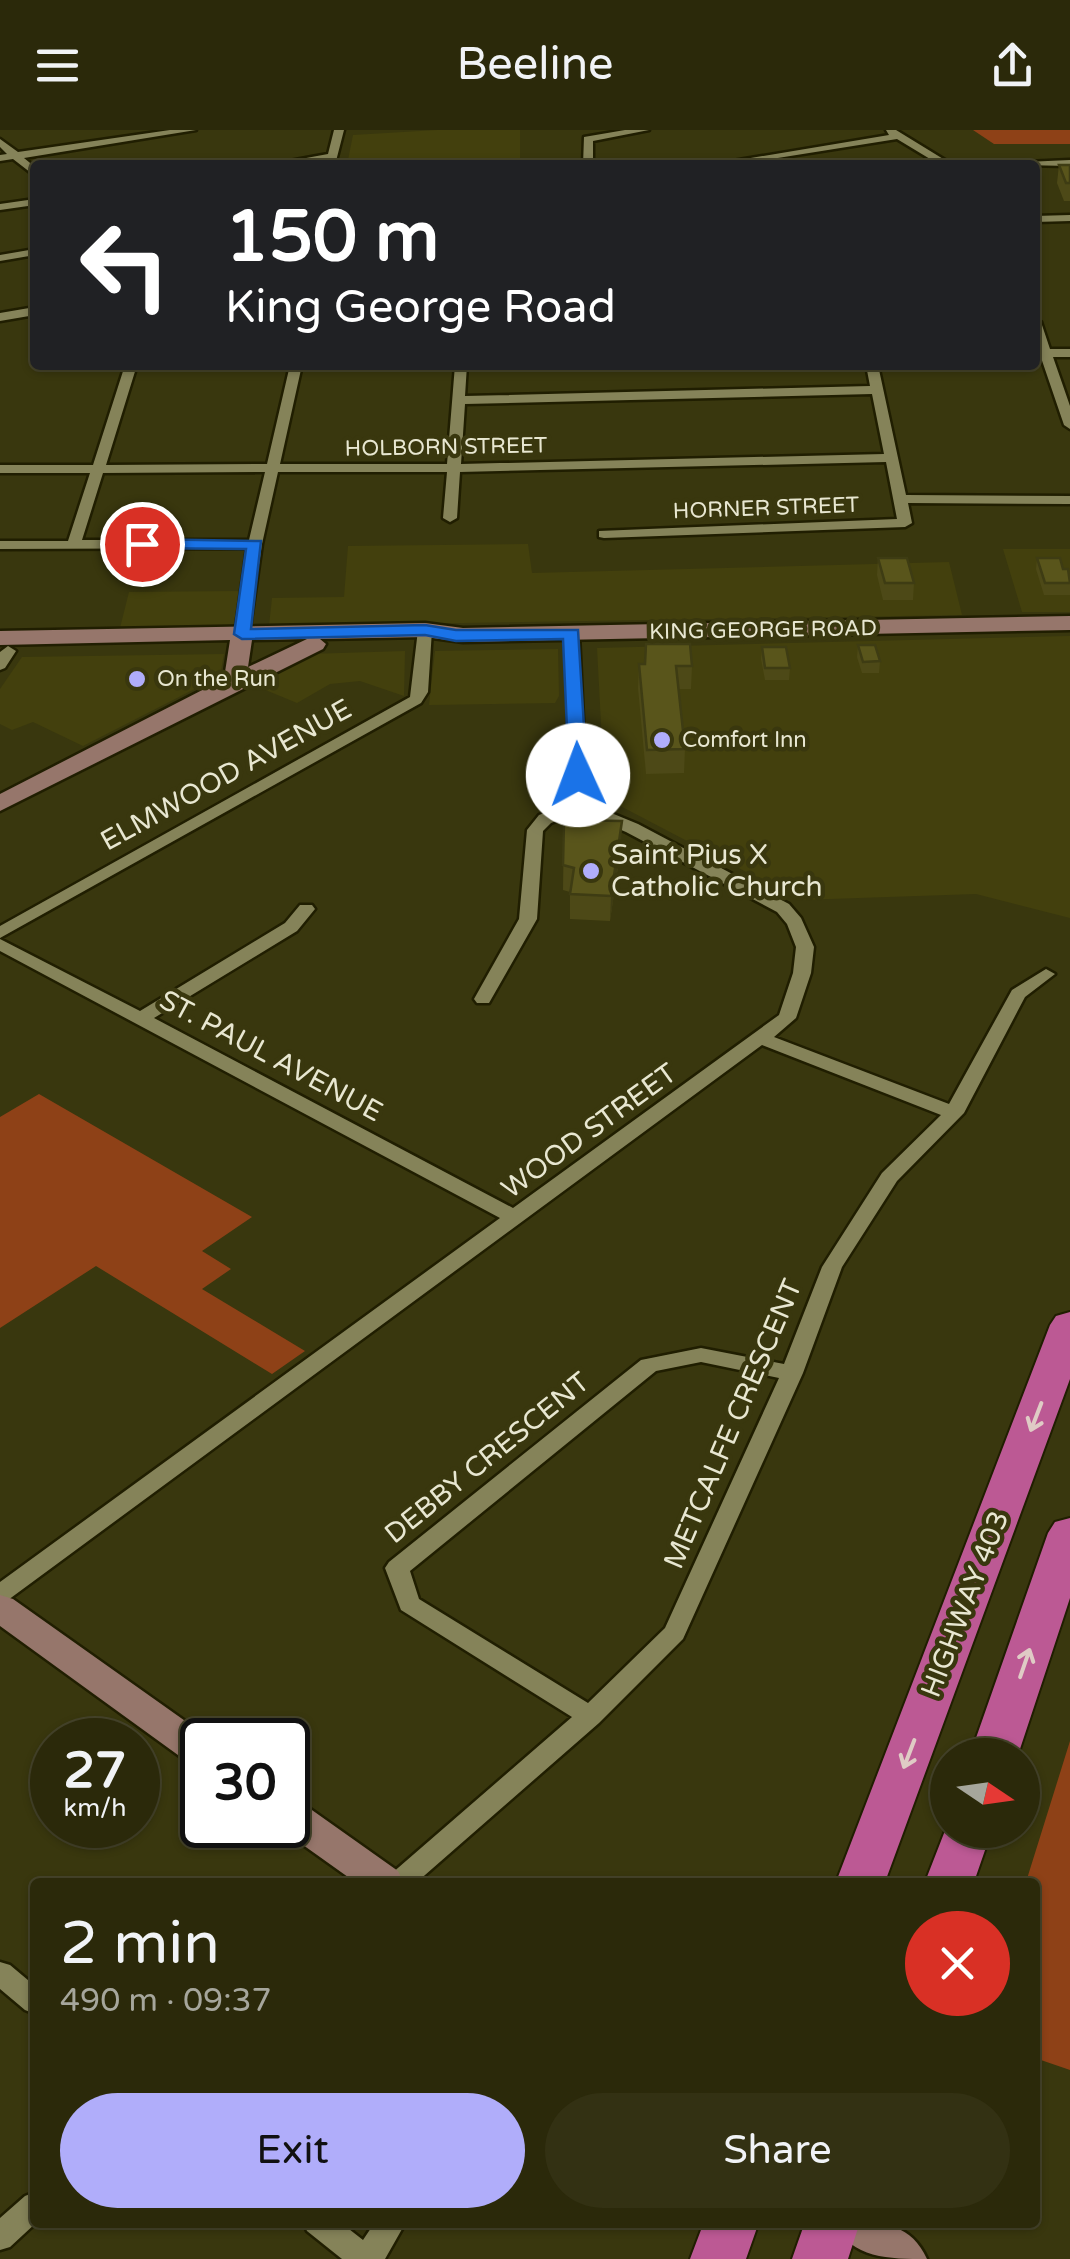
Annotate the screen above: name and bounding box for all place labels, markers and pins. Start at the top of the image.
pin [100,502,185,587]
place label: On the Run [157,666,276,692]
marker: On the Run [126,668,148,690]
place label: Comfort Inn [682,727,807,753]
marker: Comfort Inn [651,729,673,751]
place label: Saint Pius X Catholic Church [611,838,823,904]
marker: Saint Pius X Catholic Church [580,860,602,882]

